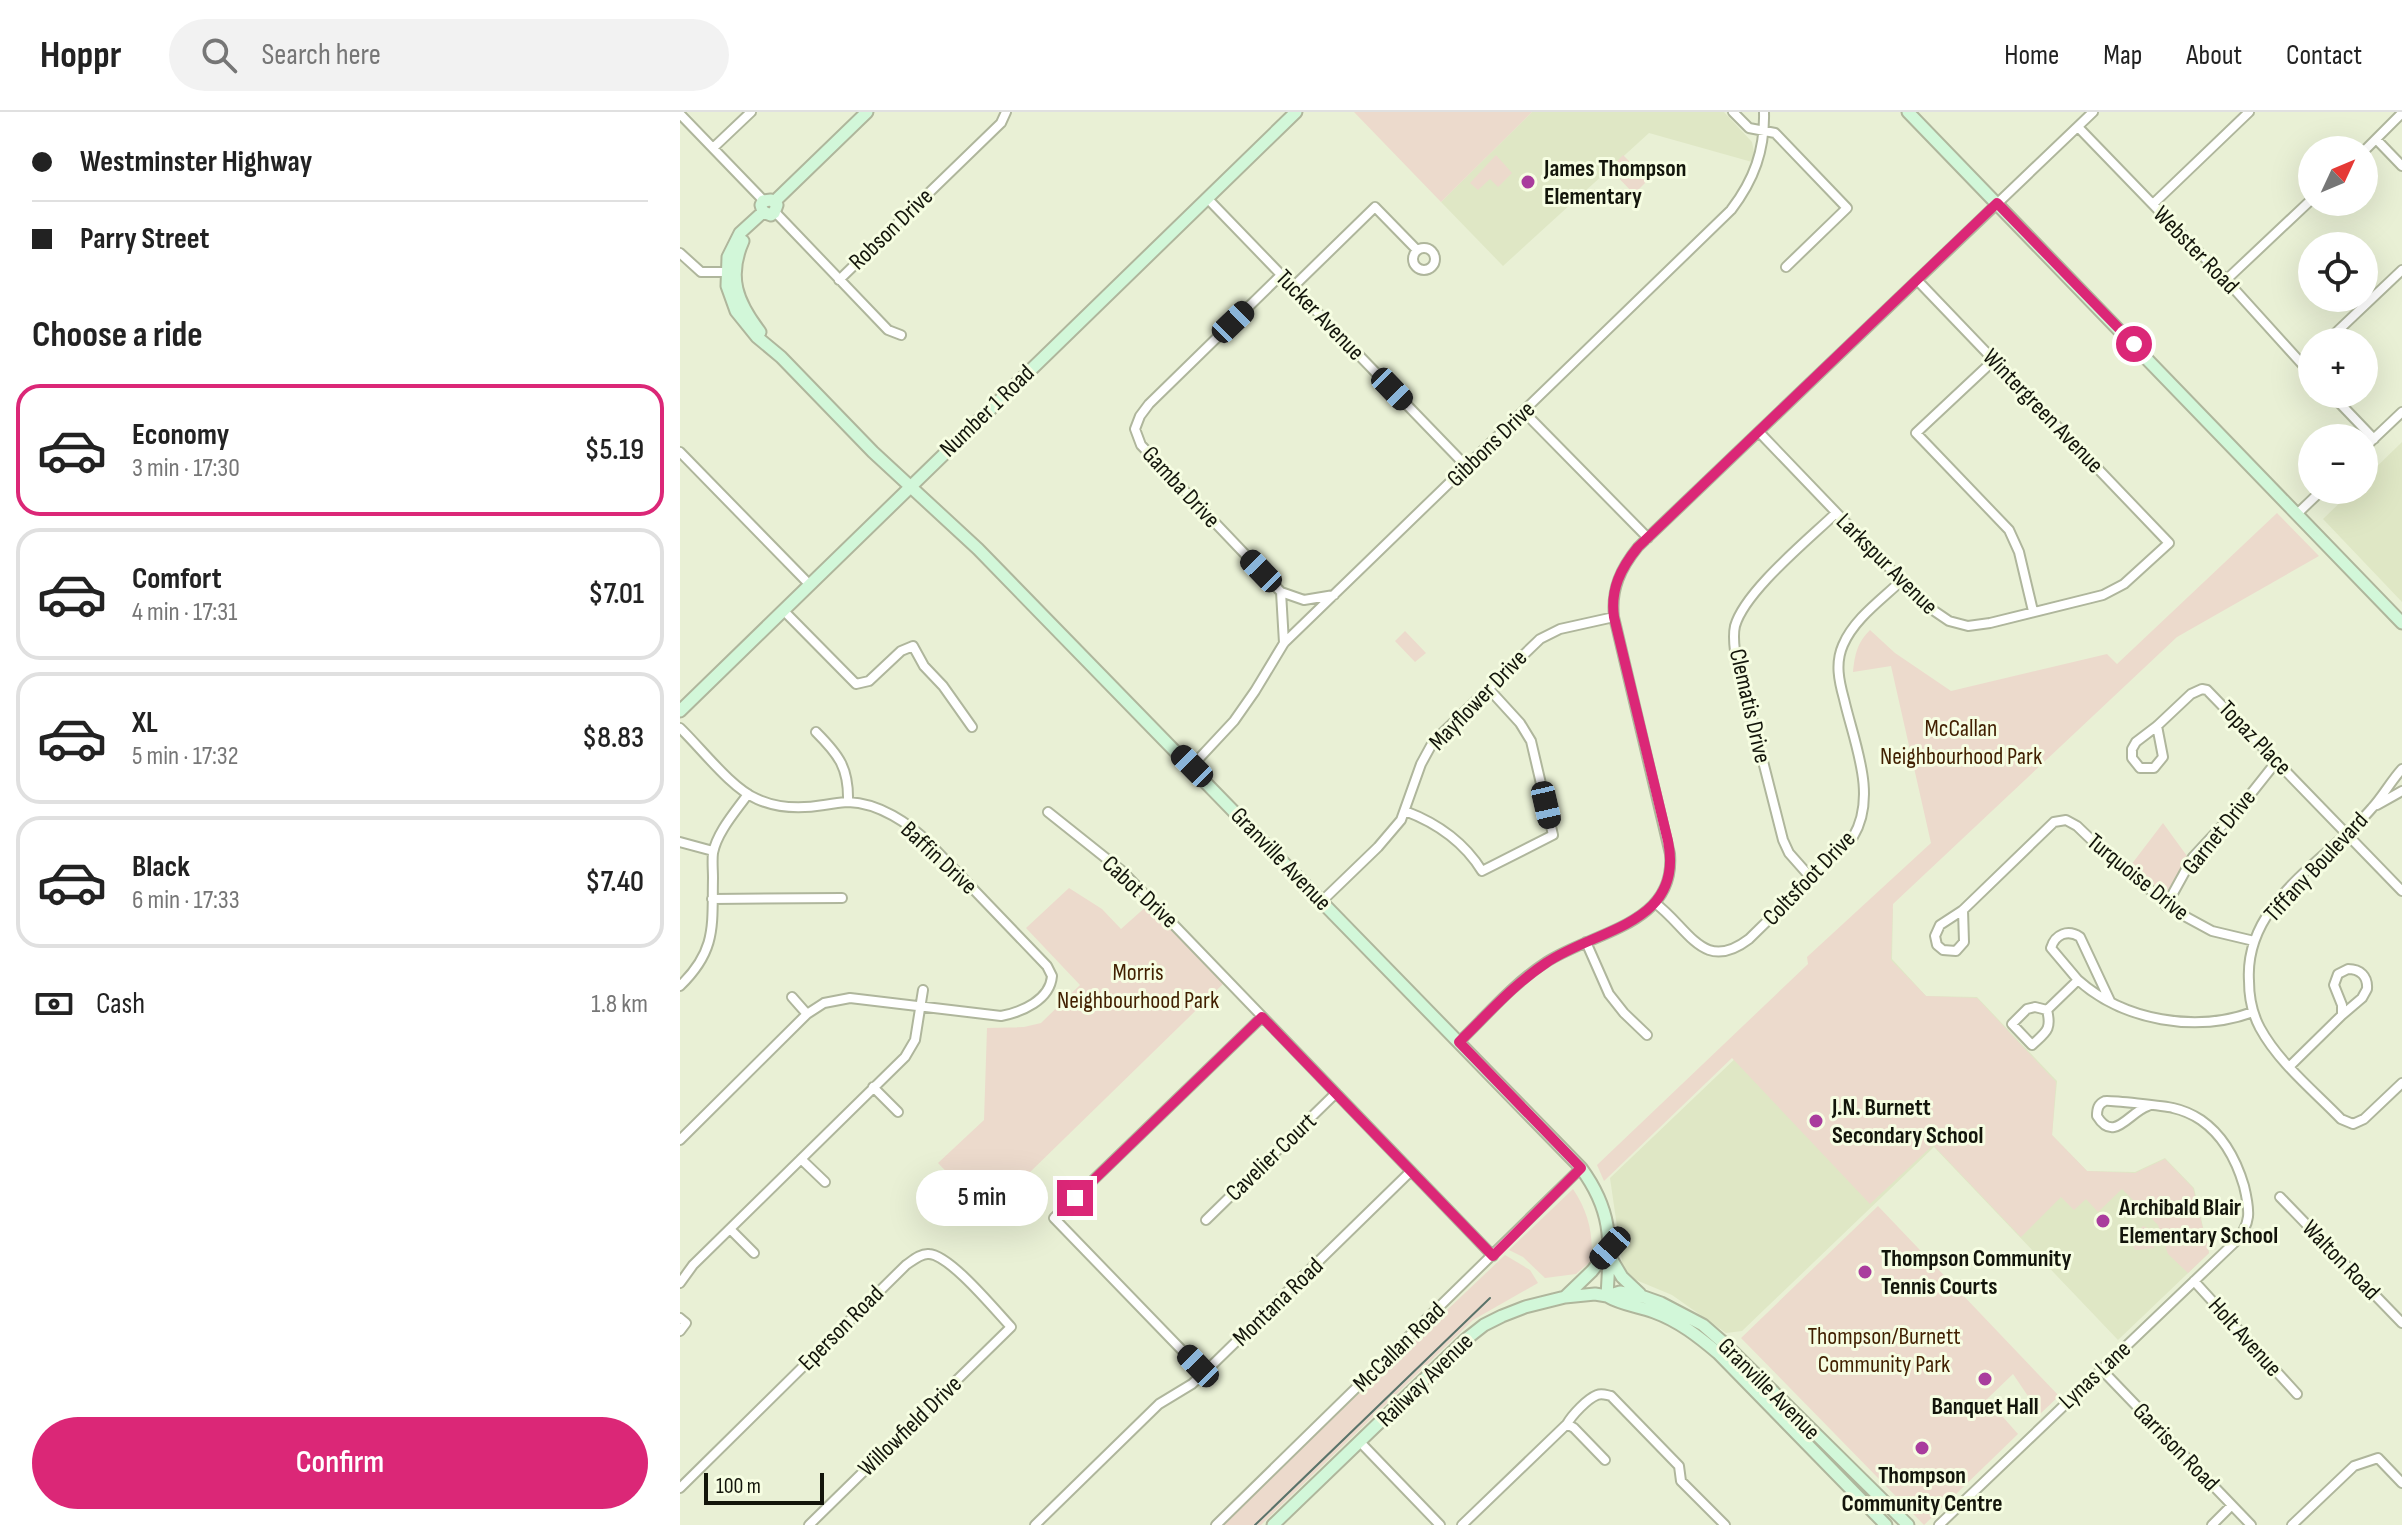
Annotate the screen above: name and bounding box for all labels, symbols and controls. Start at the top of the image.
search box [169,19,729,91]
text: Hoppr [40,33,121,78]
icon: search [197,33,241,77]
text: Search here [261,37,381,73]
text: Home [2004,39,2059,72]
text: Map [2103,39,2142,72]
text: About [2186,39,2242,72]
text: Contact [2286,39,2362,72]
north arrow [2298,136,2378,216]
map controls [2298,136,2378,504]
text: Westminster Highway [80,144,312,180]
place label: James Thompson Elementary [1543,154,1686,211]
marker: James Thompson Elementary [1519,173,1537,191]
street label: Robson Drive [843,182,939,276]
street label: Webster Road [2147,200,2245,300]
text: Parry Street [80,221,209,257]
button: locate [2298,232,2378,312]
street label: Tucker Avenue [1269,263,1371,367]
car [1207,297,1259,347]
text: Choose a ride [32,314,203,357]
route start [2116,326,2152,362]
button: + [2298,328,2378,408]
street label: Wintergreen Avenue [1976,343,2110,479]
street label: Number 1 Road [934,359,1040,463]
car [1367,363,1417,415]
street label: Gibbons Drive [1441,395,1541,493]
icon: car [36,414,108,486]
text: Economy [132,417,229,453]
button: − [2298,424,2378,504]
text: $5.19 [585,432,644,468]
street label: Gamba Drive [1136,440,1226,534]
text: 3 min · 17:30 [132,453,240,484]
street label: Larkspur Avenue [1830,507,1944,621]
car [1236,545,1286,597]
icon: car [36,558,108,630]
text: Comfort [132,561,222,597]
text: $7.01 [588,576,644,612]
text: 4 min · 17:31 [132,597,237,628]
street label: Mayflower Drive [1423,644,1533,756]
street label: Clematis Drive [1723,646,1777,766]
street label: Topaz Place [2212,695,2298,781]
icon: car [36,702,108,774]
text: XL [132,705,158,741]
park label: McCallan Neighbourhood Park [1880,714,2042,771]
text: $8.83 [582,720,644,756]
text: 5 min · 17:32 [132,741,238,772]
car [1167,741,1217,791]
car [1529,779,1563,831]
street label: Garnet Drive [2176,784,2262,880]
street label: Granville Avenue [1224,801,1338,917]
street label: Tiffany Boulevard [2258,806,2374,928]
street label: Baffin Drive [895,815,983,901]
street label: Coltsfoot Drive [1757,824,1861,932]
street label: Turquoise Drive [2081,827,2195,927]
icon: car [36,846,108,918]
text: Black [132,849,190,885]
street label: Cabot Drive [1096,850,1184,934]
text: $7.40 [585,864,644,900]
text: 6 min · 17:33 [132,885,240,916]
park label: Morris Neighbourhood Park [1057,958,1219,1015]
icon: cash [32,982,76,1026]
text: Cash [96,986,145,1022]
text: 1.8 km [591,989,648,1020]
place label: J.N. Burnett Secondary School [1831,1093,1983,1150]
street label: Cavelier Court [1220,1107,1322,1207]
marker: J.N. Burnett Secondary School [1807,1112,1825,1130]
callout: 5 min [915,1170,1047,1226]
route end [1057,1180,1093,1216]
text: 5 min [958,1182,1006,1213]
place label: Archibald Blair Elementary School [2118,1193,2278,1250]
marker: Archibald Blair Elementary School [2094,1212,2112,1230]
street label: Walton Road [2296,1214,2386,1306]
car [1585,1222,1635,1274]
place label: Thompson Community Tennis Courts [1881,1244,2071,1301]
street label: Montana Road [1227,1252,1329,1352]
marker: Thompson Community Tennis Courts [1856,1263,1874,1281]
street label: Eperson Road [792,1279,890,1377]
street label: Holt Avenue [2202,1291,2288,1383]
street label: McCallan Road [1347,1296,1451,1398]
park label: Thompson/Burnett Community Park [1808,1322,1961,1379]
street label: Railway Avenue [1371,1327,1479,1433]
street label: Granville Avenue [1712,1332,1826,1446]
street label: Lynas Lane [2053,1335,2137,1415]
car [1173,1340,1223,1392]
street label: Willowfield Drive [852,1369,968,1483]
marker: Banquet Hall [1976,1370,1994,1388]
place label: Banquet Hall [1931,1392,2039,1421]
street label: Garrison Road [2127,1397,2225,1497]
button: Confirm [32,1417,648,1509]
marker: Thompson Community Centre [1913,1439,1931,1457]
place label: Thompson Community Centre [1842,1461,2002,1518]
scale bar [704,1469,824,1505]
text: 100 m [716,1473,761,1500]

